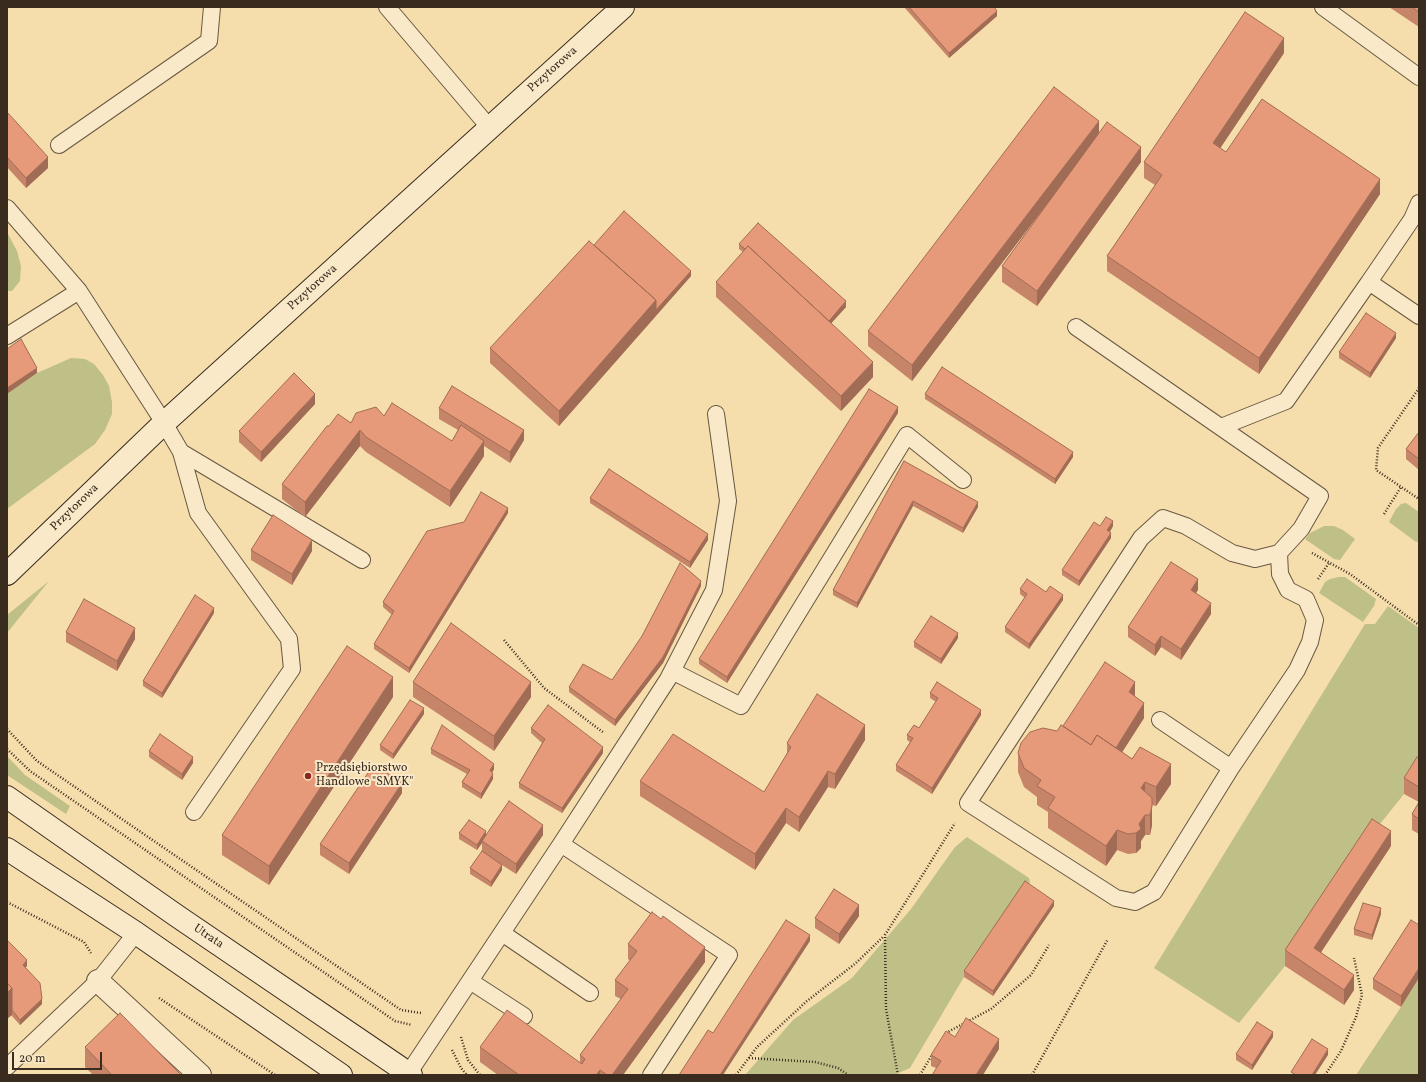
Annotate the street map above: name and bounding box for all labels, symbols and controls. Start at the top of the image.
street label: Przytorowa [525,44,581,96]
street label: Przytorowa [285,262,341,314]
street label: Przytorowa [48,481,102,535]
place label: Przędsiębiorstwo Handlowe "SMYK" [316,762,413,790]
marker: Przędsiębiorstwo Handlowe "SMYK" [303,771,313,781]
street label: Utrata [190,922,226,952]
scale bar [14,1044,104,1070]
text: 20 m [19,1051,46,1067]

